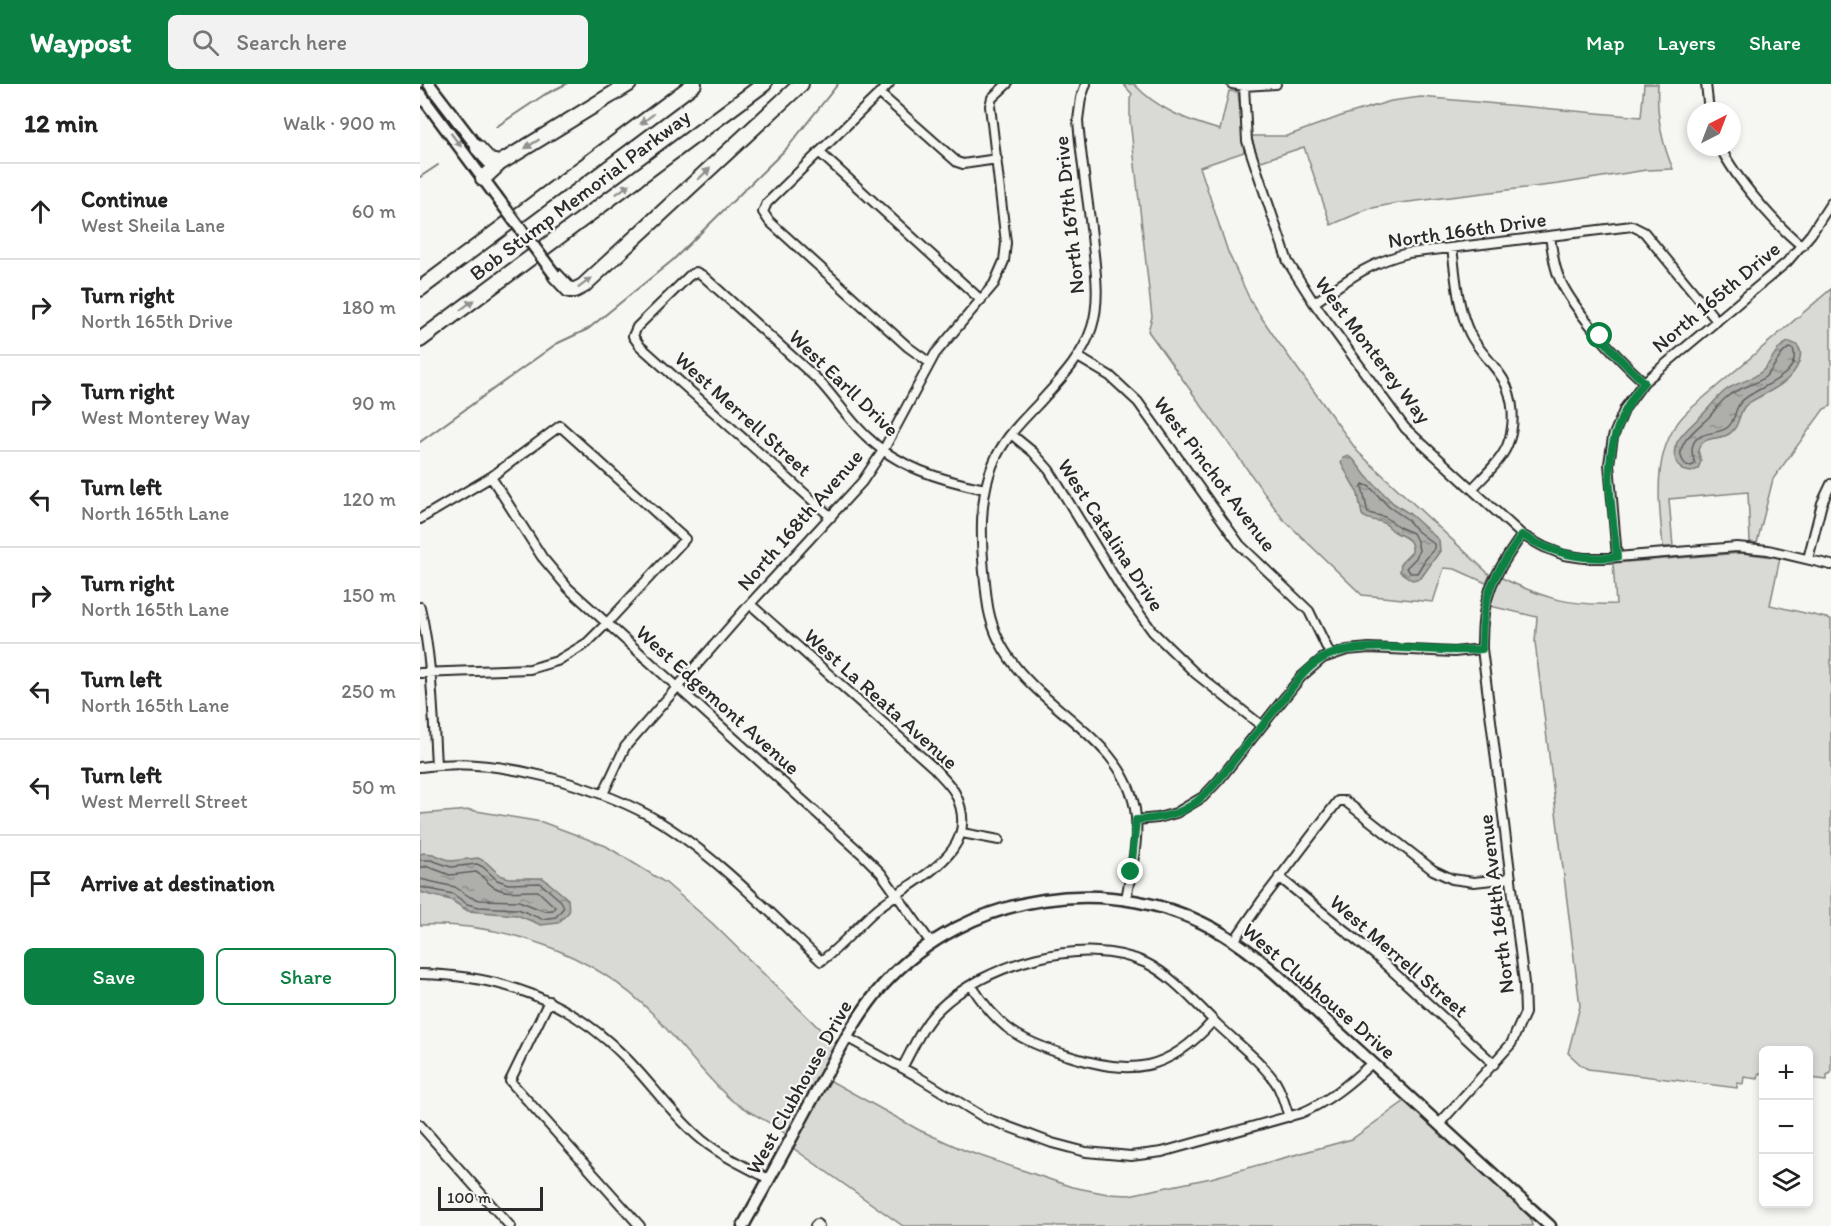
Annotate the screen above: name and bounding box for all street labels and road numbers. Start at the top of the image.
street label: Bob Stump Memorial Parkway [465,103,695,286]
street label: North 167th Drive [1048,135,1089,295]
street label: North 166th Drive [1386,206,1548,253]
street label: North 165th Drive [1647,236,1785,357]
street label: West Monterey Way [1310,271,1437,428]
street label: West Earll Drive [784,324,905,441]
street label: West Merrell Street [670,346,817,482]
street label: West Pinchot Avenue [1149,391,1282,556]
street label: North 168th Avenue [731,444,868,596]
street label: West Catalina Drive [1053,454,1170,616]
street label: West Edgemont Avenue [631,619,805,780]
street label: West La Reata Avenue [799,623,963,774]
street label: North 164th Avenue [1472,813,1519,995]
street label: West Merrell Street [1325,889,1474,1023]
street label: West Clubhouse Drive [1237,917,1401,1064]
street label: West Clubhouse Drive [740,995,857,1178]

